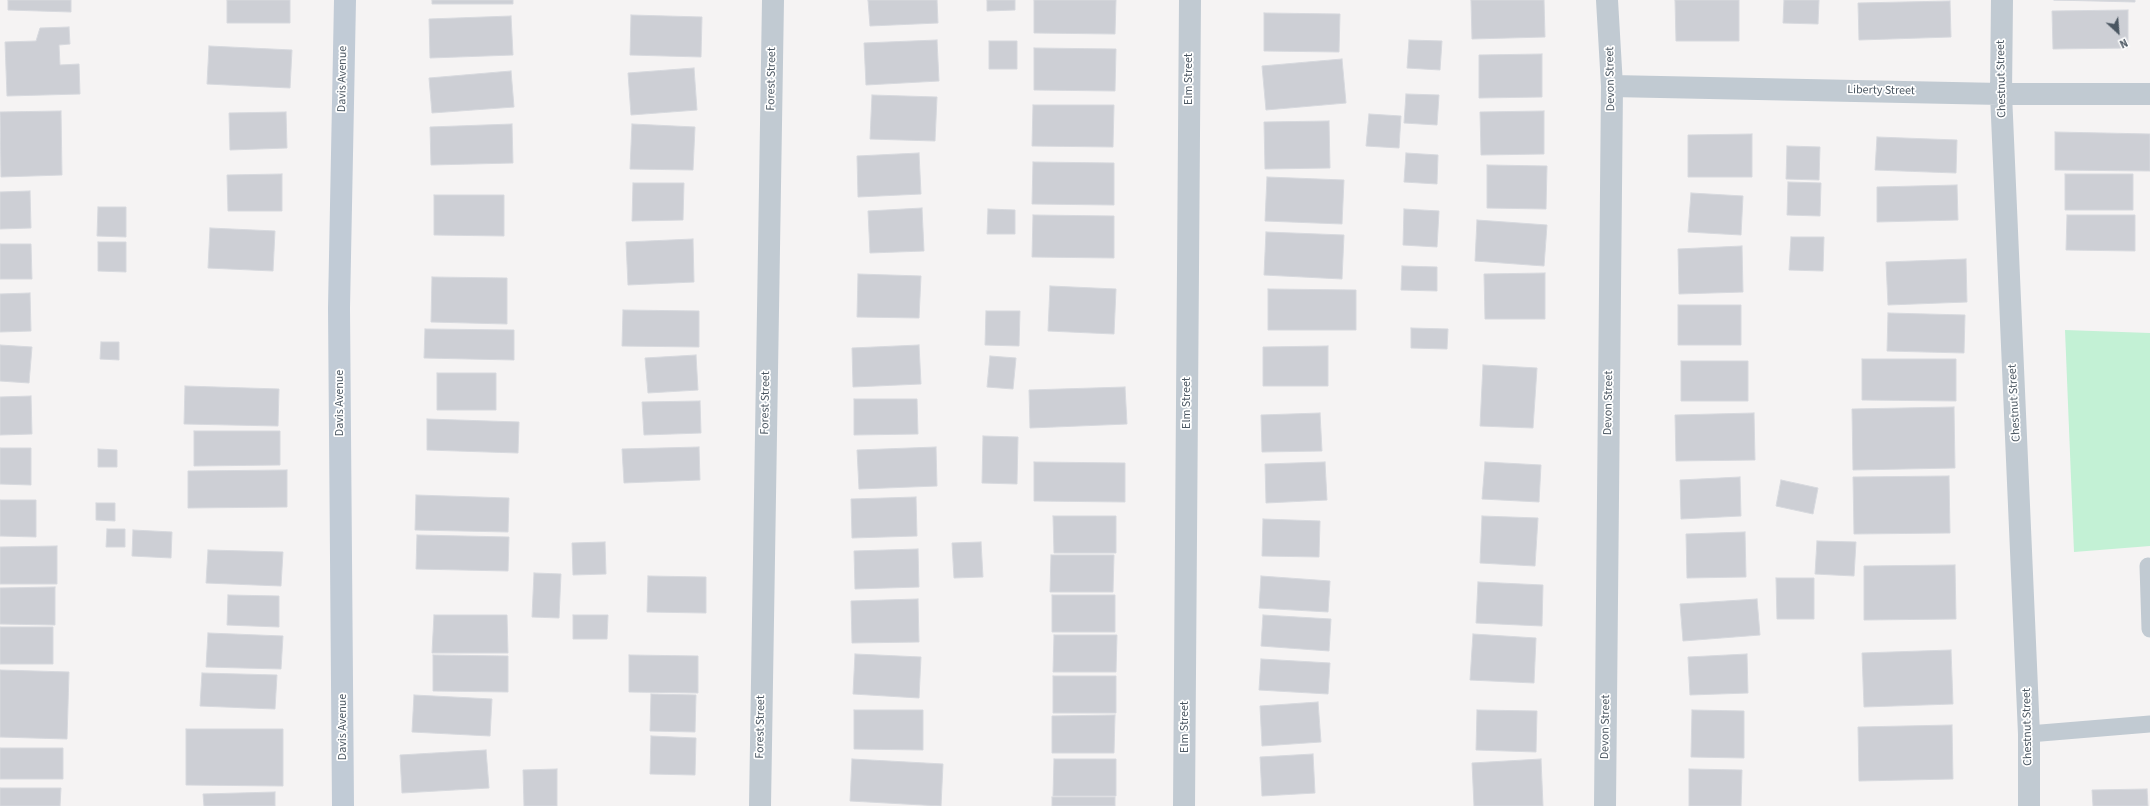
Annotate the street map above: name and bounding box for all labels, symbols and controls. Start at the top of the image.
north arrow [2098,12,2138,52]
text: N [2117,35,2130,52]
street label: Chestnut Street [1994,40,2010,118]
street label: Davis Avenue [335,46,351,112]
street label: Forest Street [764,47,780,111]
street label: Devon Street [1603,47,1619,111]
street label: Elm Street [1182,53,1196,105]
street label: Liberty Street [1847,83,1915,99]
street label: Chestnut Street [2006,364,2024,442]
street label: Davis Avenue [333,370,347,436]
street label: Forest Street [758,371,774,435]
street label: Devon Street [1601,371,1617,435]
street label: Elm Street [1180,377,1194,429]
street label: Chestnut Street [2020,688,2036,766]
street label: Davis Avenue [336,694,350,760]
street label: Forest Street [753,695,769,759]
street label: Devon Street [1598,695,1614,759]
street label: Elm Street [1178,701,1192,753]

